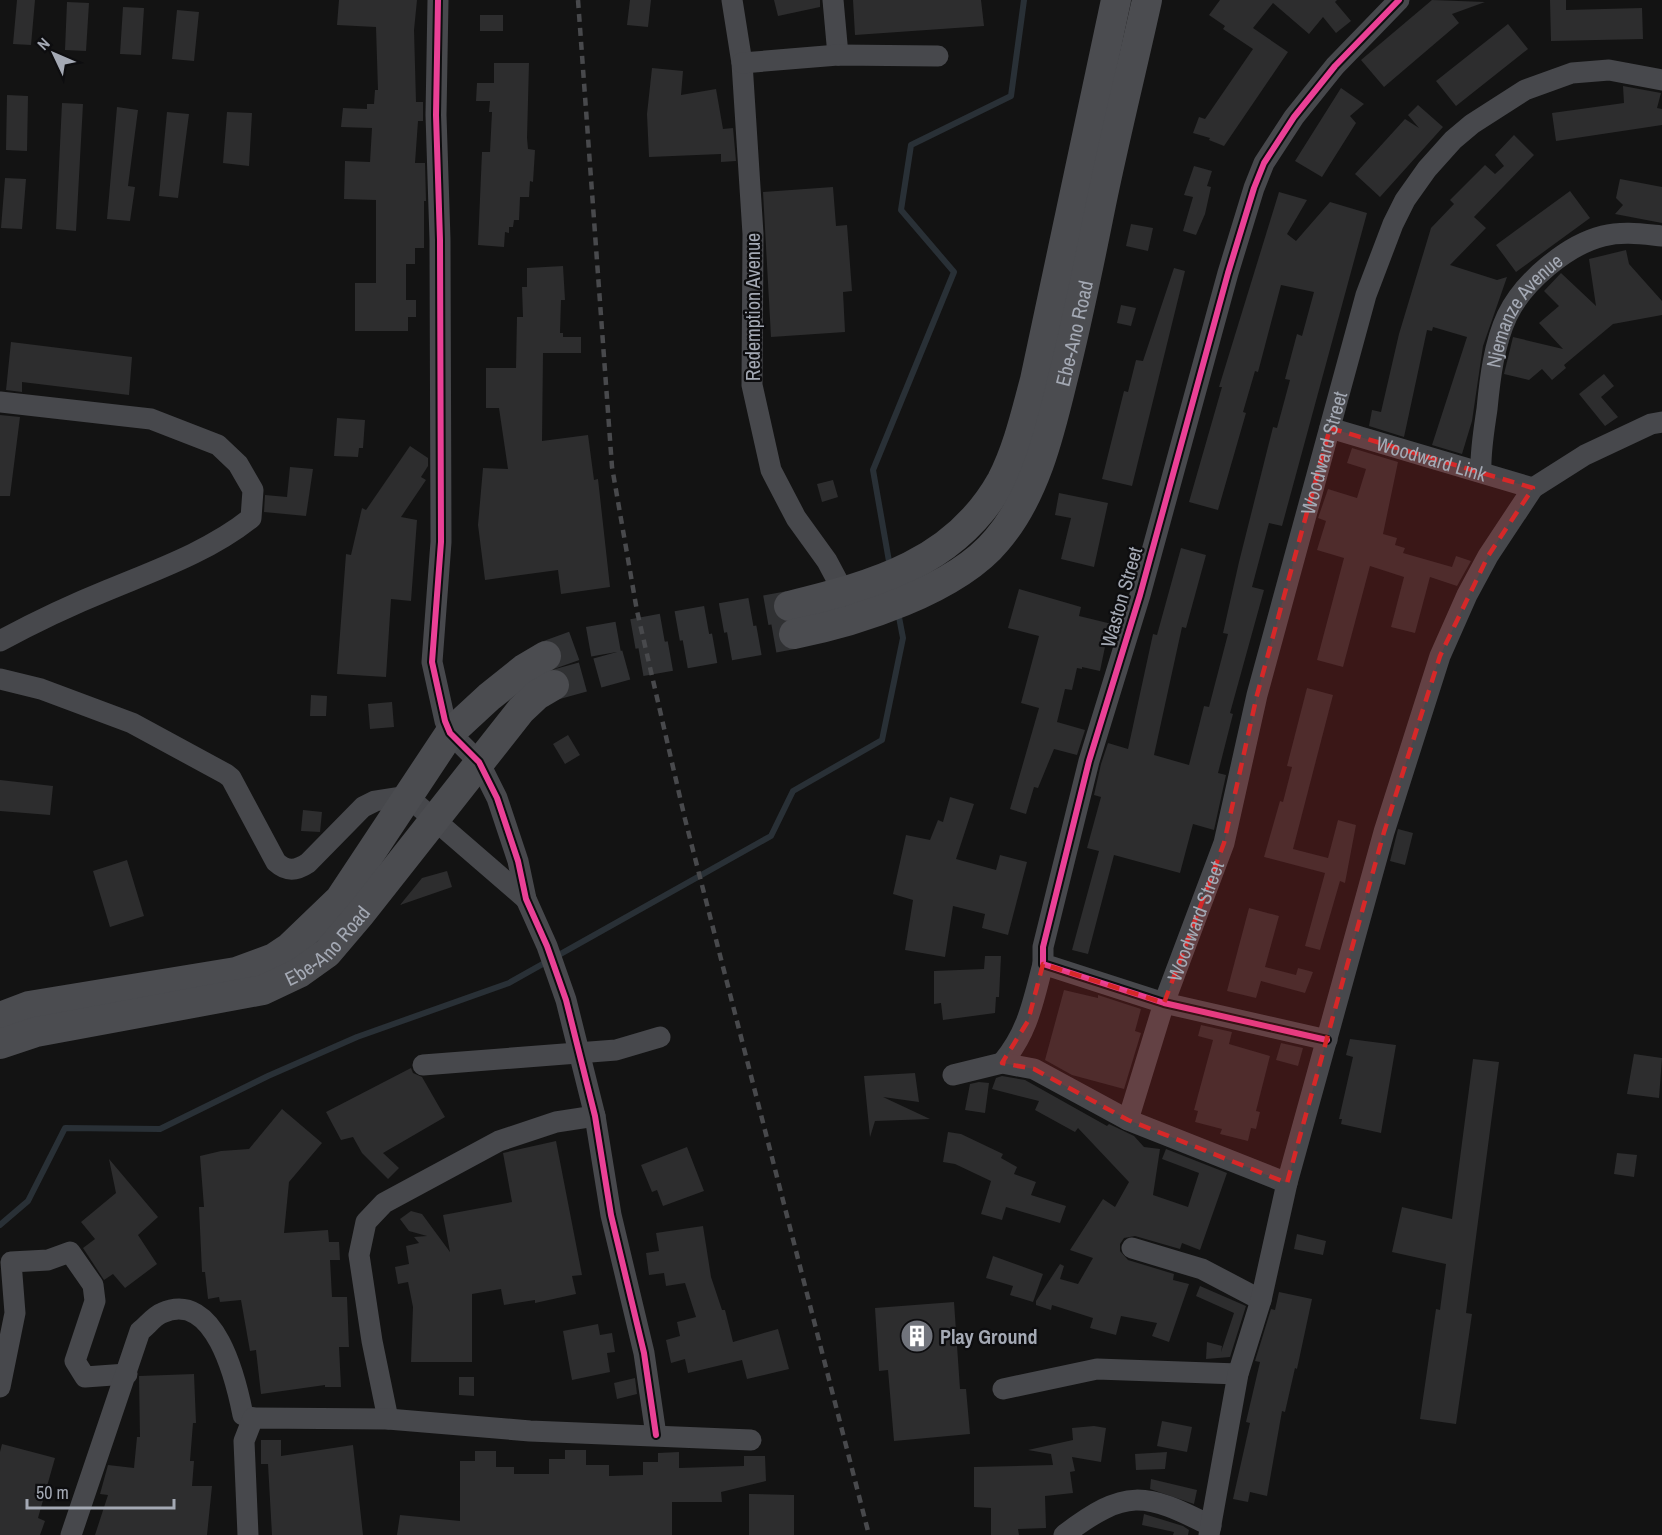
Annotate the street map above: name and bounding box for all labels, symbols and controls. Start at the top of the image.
north arrow [24,24,84,84]
text: N [32,33,54,55]
street label: Redemption Avenue [739,233,766,381]
street label: Njemanze Avenue [1479,246,1568,370]
street label: Ebe-Ano Road [1048,278,1099,389]
street label: Woodward Street [1293,388,1353,517]
street label: Woodward Link [1373,429,1491,487]
street label: Waston Street [1094,543,1148,650]
street label: Woodward Street [1160,857,1230,985]
street label: Ebe-Ano Road [280,900,376,991]
building icon: Play Ground [899,1318,935,1354]
place label: Play Ground [940,1323,1038,1350]
scale bar [27,1472,174,1510]
text: 50 m [36,1480,69,1505]

